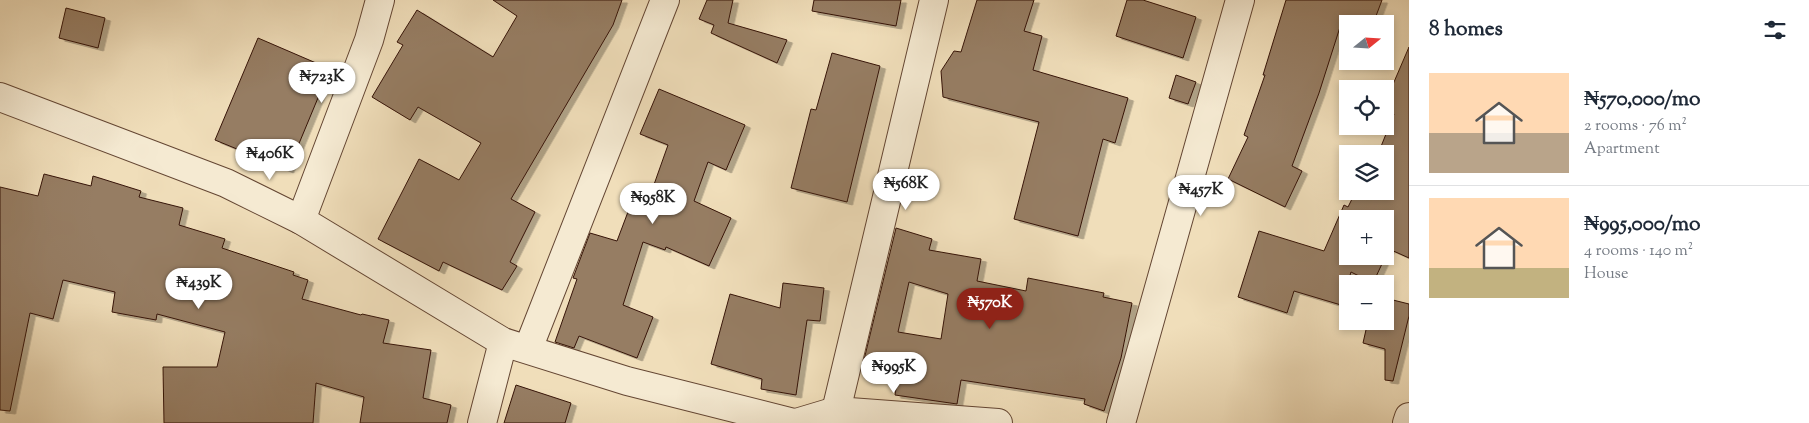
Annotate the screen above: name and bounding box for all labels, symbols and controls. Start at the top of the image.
north arrow [1339,15,1394,70]
map controls [1339,15,1394,330]
text: 8 homes [1429,15,1503,45]
icon: filters [1761,16,1789,44]
pin: ₦723K [287,62,357,104]
text: ₦723K [300,66,344,89]
button: locate [1339,80,1394,135]
text: ₦570,000/mo [1584,85,1701,115]
icon: home [1469,93,1529,153]
text: 2 rooms · 76 m² [1584,115,1687,138]
pin: ₦406K [235,138,305,181]
text: Apartment [1584,138,1660,161]
text: ₦406K [246,143,294,166]
button: layers [1339,145,1394,200]
pin: ₦568K [871,168,941,211]
text: ₦568K [884,173,928,196]
pin: ₦457K [1166,174,1236,217]
text: ₦457K [1179,179,1223,202]
pin: ₦958K [618,182,688,225]
text: ₦958K [631,187,675,210]
button: + [1339,210,1394,265]
text: ₦995,000/mo [1584,210,1700,240]
icon: home [1469,218,1529,278]
text: 4 rooms · 140 m² [1584,240,1693,263]
text: House [1584,263,1628,286]
pin: ₦439K [164,268,234,310]
text: ₦439K [176,272,222,295]
button: − [1339,275,1394,330]
pin: ₦570K [955,288,1025,330]
text: ₦570K [968,292,1012,315]
pin: ₦995K [859,352,929,394]
text: ₦995K [872,356,916,379]

